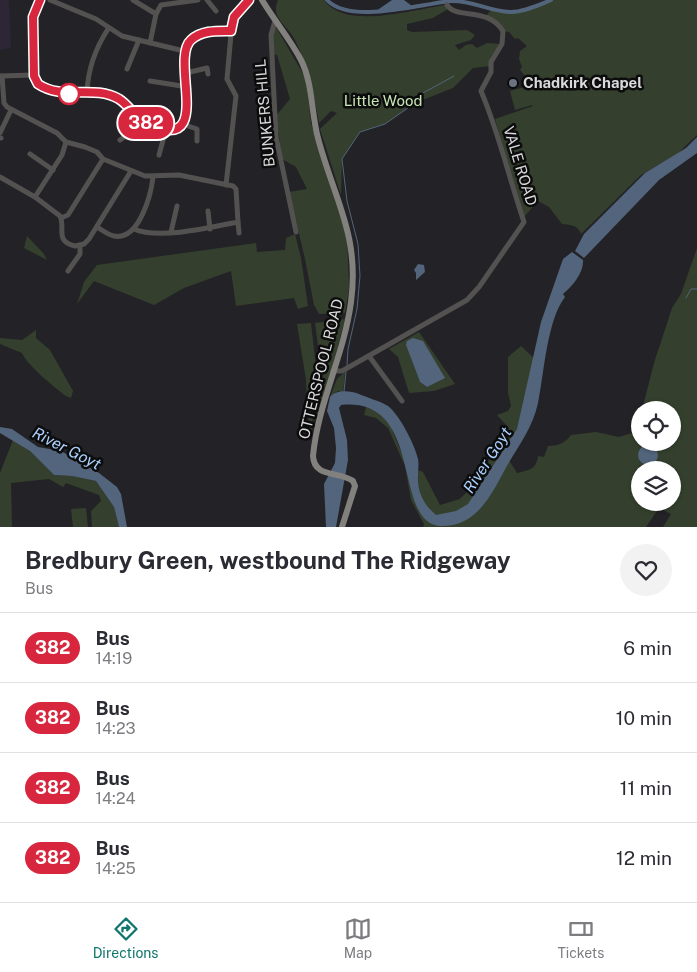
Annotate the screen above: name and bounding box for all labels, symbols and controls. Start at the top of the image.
street label: BUNKERS HILL [251,58,278,168]
place label: Chadkirk Chapel [523,74,642,91]
marker: Chadkirk Chapel [507,77,519,89]
unlabelled marker [58,83,80,105]
park label: Little Wood [344,92,422,109]
line badge: 382 [117,107,175,139]
text: 382 [128,112,164,133]
street label: VALE ROAD [500,124,541,208]
street label: OTTERSPOOL ROAD [295,297,346,441]
map controls [631,401,681,511]
button: locate [631,401,681,451]
water label: River Goyt [29,423,104,474]
water label: River Goyt [459,424,516,497]
button: layers [631,461,681,511]
button: heart [620,544,672,596]
text: Bredbury Green, westbound The Ridgeway [25,546,511,574]
text: Bus [25,579,53,598]
text: Bus [95,627,130,649]
text: 382 [35,637,70,658]
text: 6 min [623,637,672,659]
text: 14:19 [95,649,132,668]
text: Bus [95,697,130,719]
text: 382 [35,707,70,728]
text: 10 min [616,707,672,729]
text: 14:23 [95,719,136,738]
text: Bus [95,767,130,789]
text: 382 [35,777,70,798]
text: 11 min [620,777,672,799]
text: 14:24 [95,789,136,808]
text: Bus [95,837,130,859]
text: 382 [35,847,70,868]
text: 12 min [616,847,672,869]
text: 14:25 [95,859,136,878]
tab: Directions [93,915,158,961]
tab: Map [344,915,372,961]
tab: Tickets [557,915,604,961]

